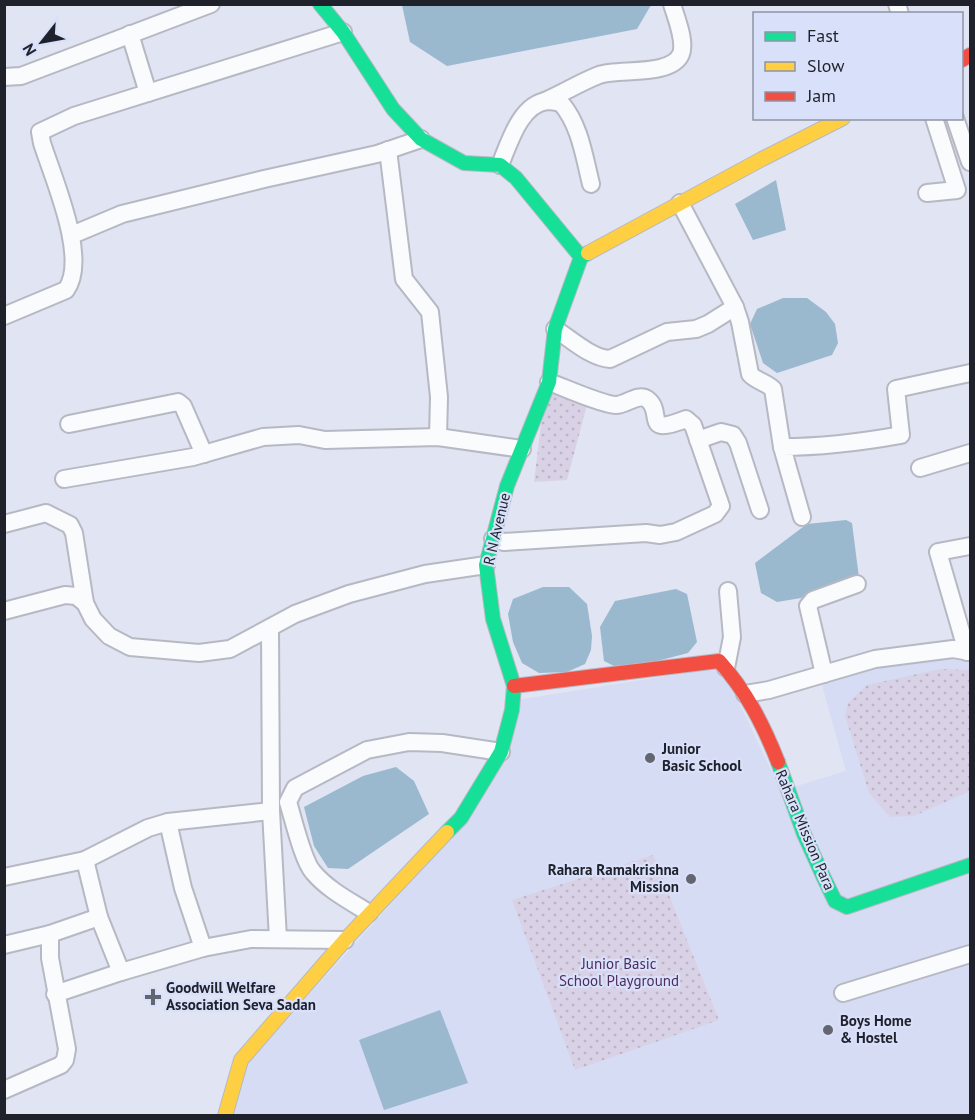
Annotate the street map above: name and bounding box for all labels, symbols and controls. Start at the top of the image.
north arrow [12,12,72,72]
legend [753,12,963,120]
text: Fast [807,24,839,47]
text: N [18,40,40,59]
text: Slow [807,54,845,77]
text: Jam [806,84,836,107]
street label: R N Avenue [479,491,514,567]
place label: Junior Basic School [661,739,742,775]
marker: Junior Basic School [643,751,657,765]
street label: Rahara Mission Para [772,767,839,893]
place label: Rahara Ramakrishna Mission [548,860,679,896]
marker: Rahara Ramakrishna Mission [684,872,698,886]
park label: Junior Basic School Playground [559,954,679,990]
place label: Goodwill Welfare Association Seva Sadan [166,978,316,1014]
marker: Goodwill Welfare Association Seva Sadan [144,988,162,1006]
place label: Boys Home & Hostel [840,1011,912,1047]
marker: Boys Home & Hostel [821,1023,835,1037]

